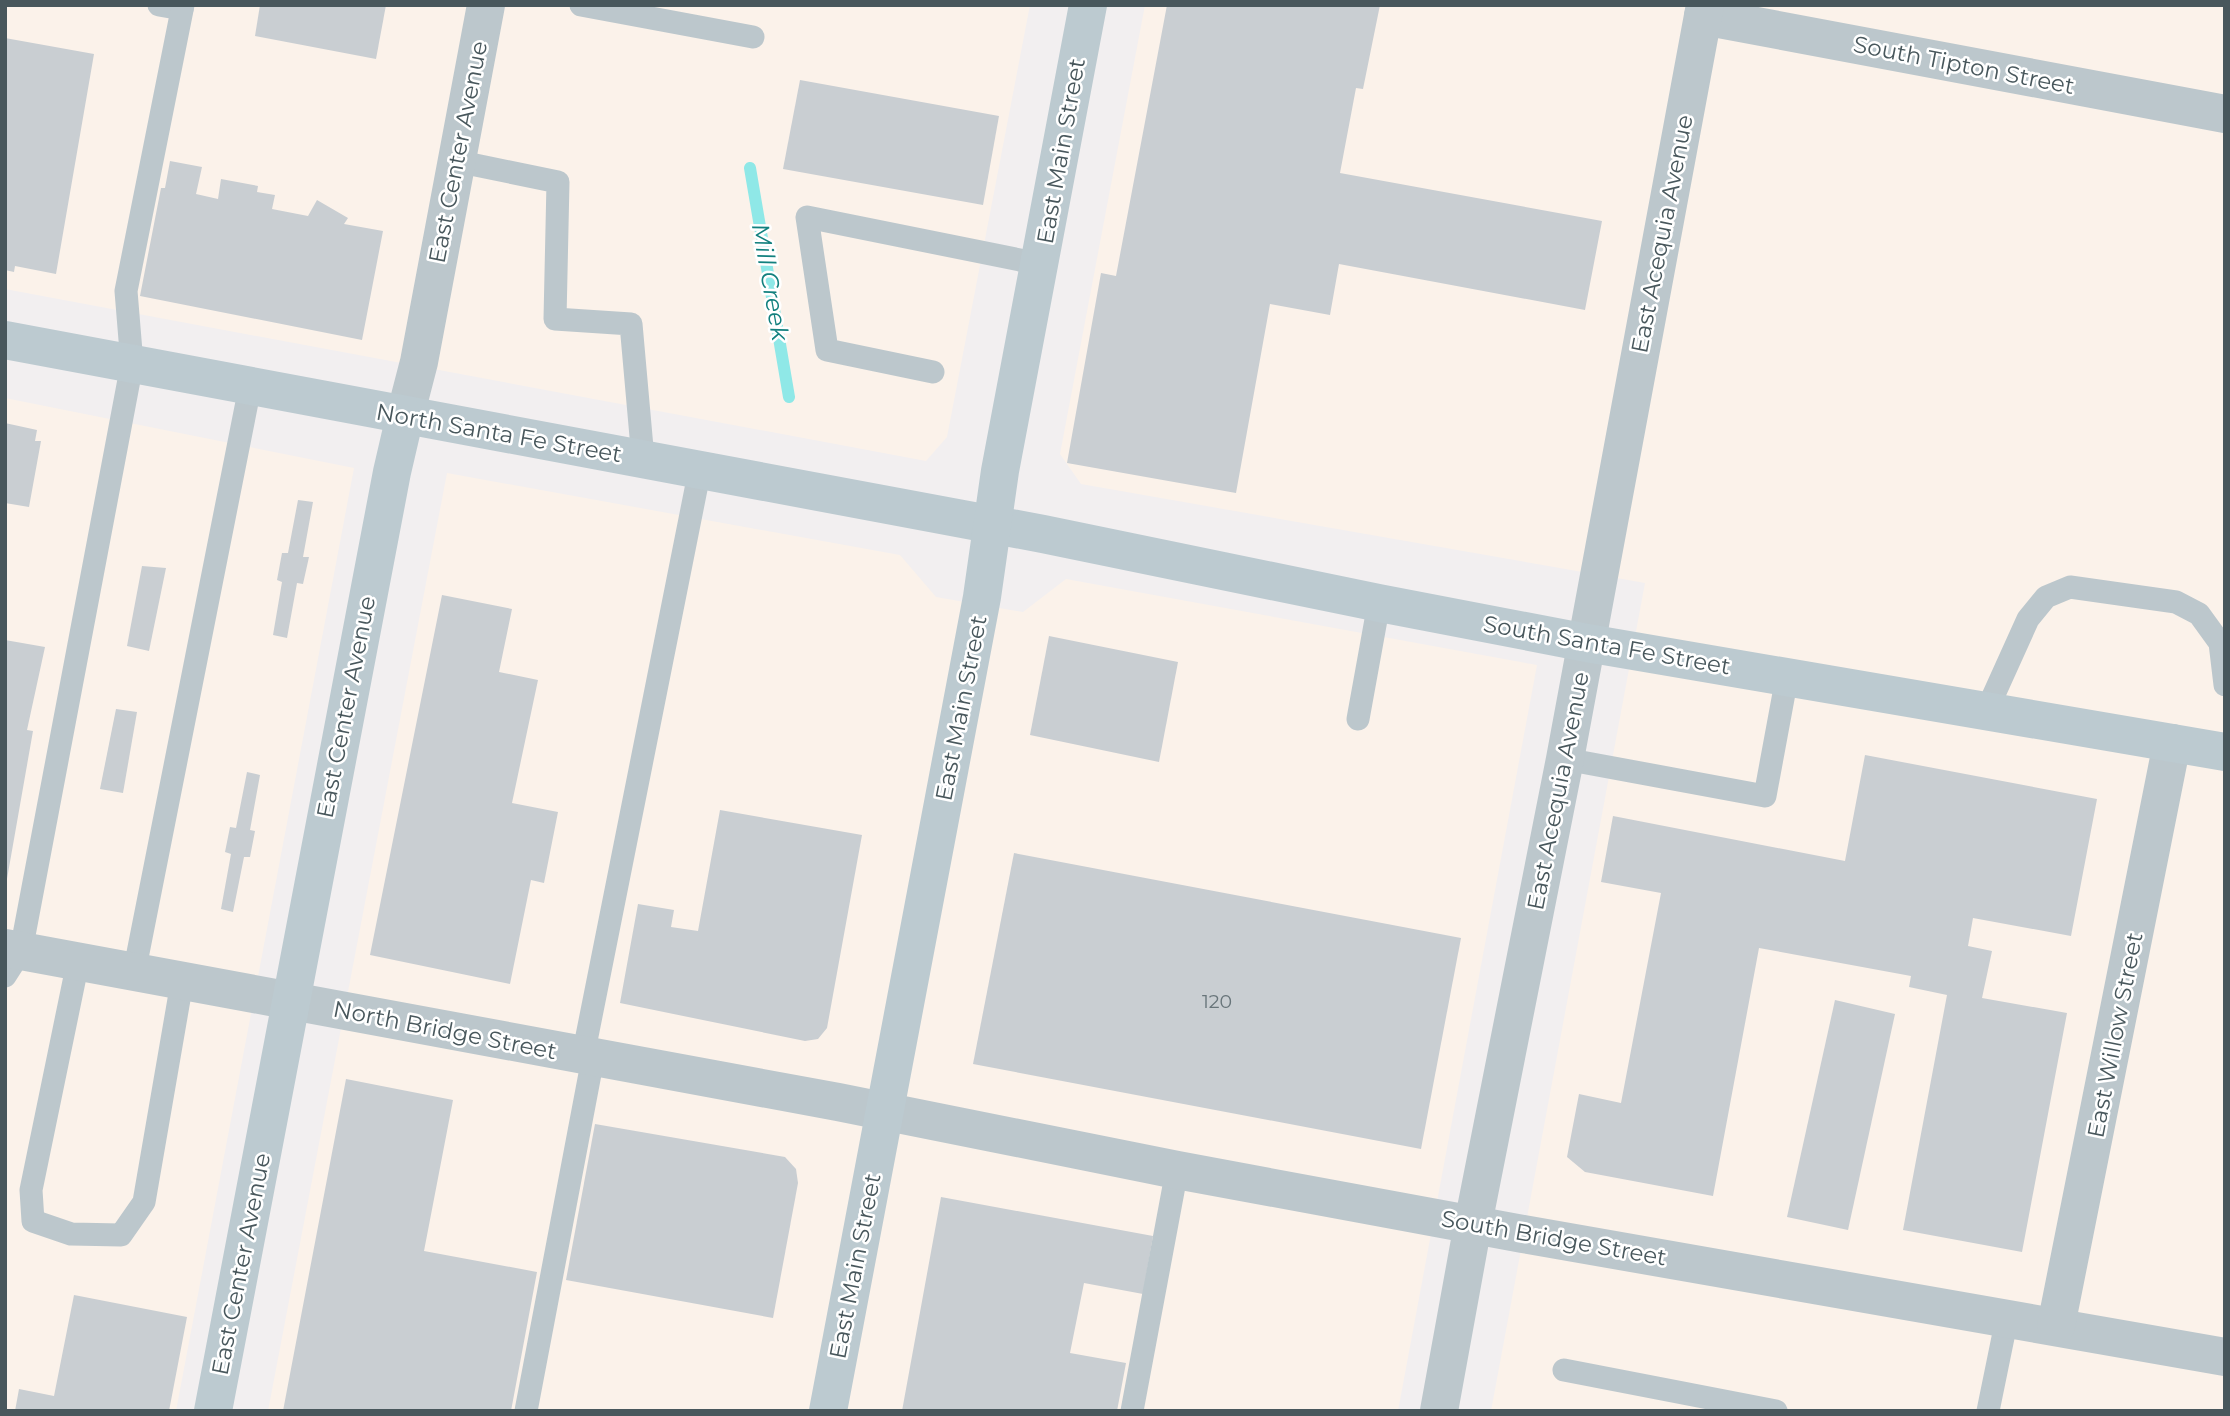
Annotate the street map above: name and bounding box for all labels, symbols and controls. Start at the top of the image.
street label: South Tipton Street [1851,30,2077,100]
street label: East Center Avenue [423,39,493,265]
street label: East Main Street [1031,56,1091,246]
street label: East Acequia Avenue [1625,113,1699,355]
water label: Mill Creek [746,221,795,344]
street label: North Santa Fe Street [374,398,624,468]
street label: East Center Avenue [311,594,381,820]
street label: South Santa Fe Street [1481,609,1733,681]
street label: East Main Street [929,613,993,803]
street label: East Acequia Avenue [1521,670,1595,912]
street label: East Willow Street [2081,930,2149,1140]
house number: 120 [1202,990,1232,1013]
street label: North Bridge Street [331,995,559,1065]
street label: East Center Avenue [206,1151,276,1377]
street label: East Main Street [823,1171,887,1361]
street label: South Bridge Street [1439,1204,1669,1272]

